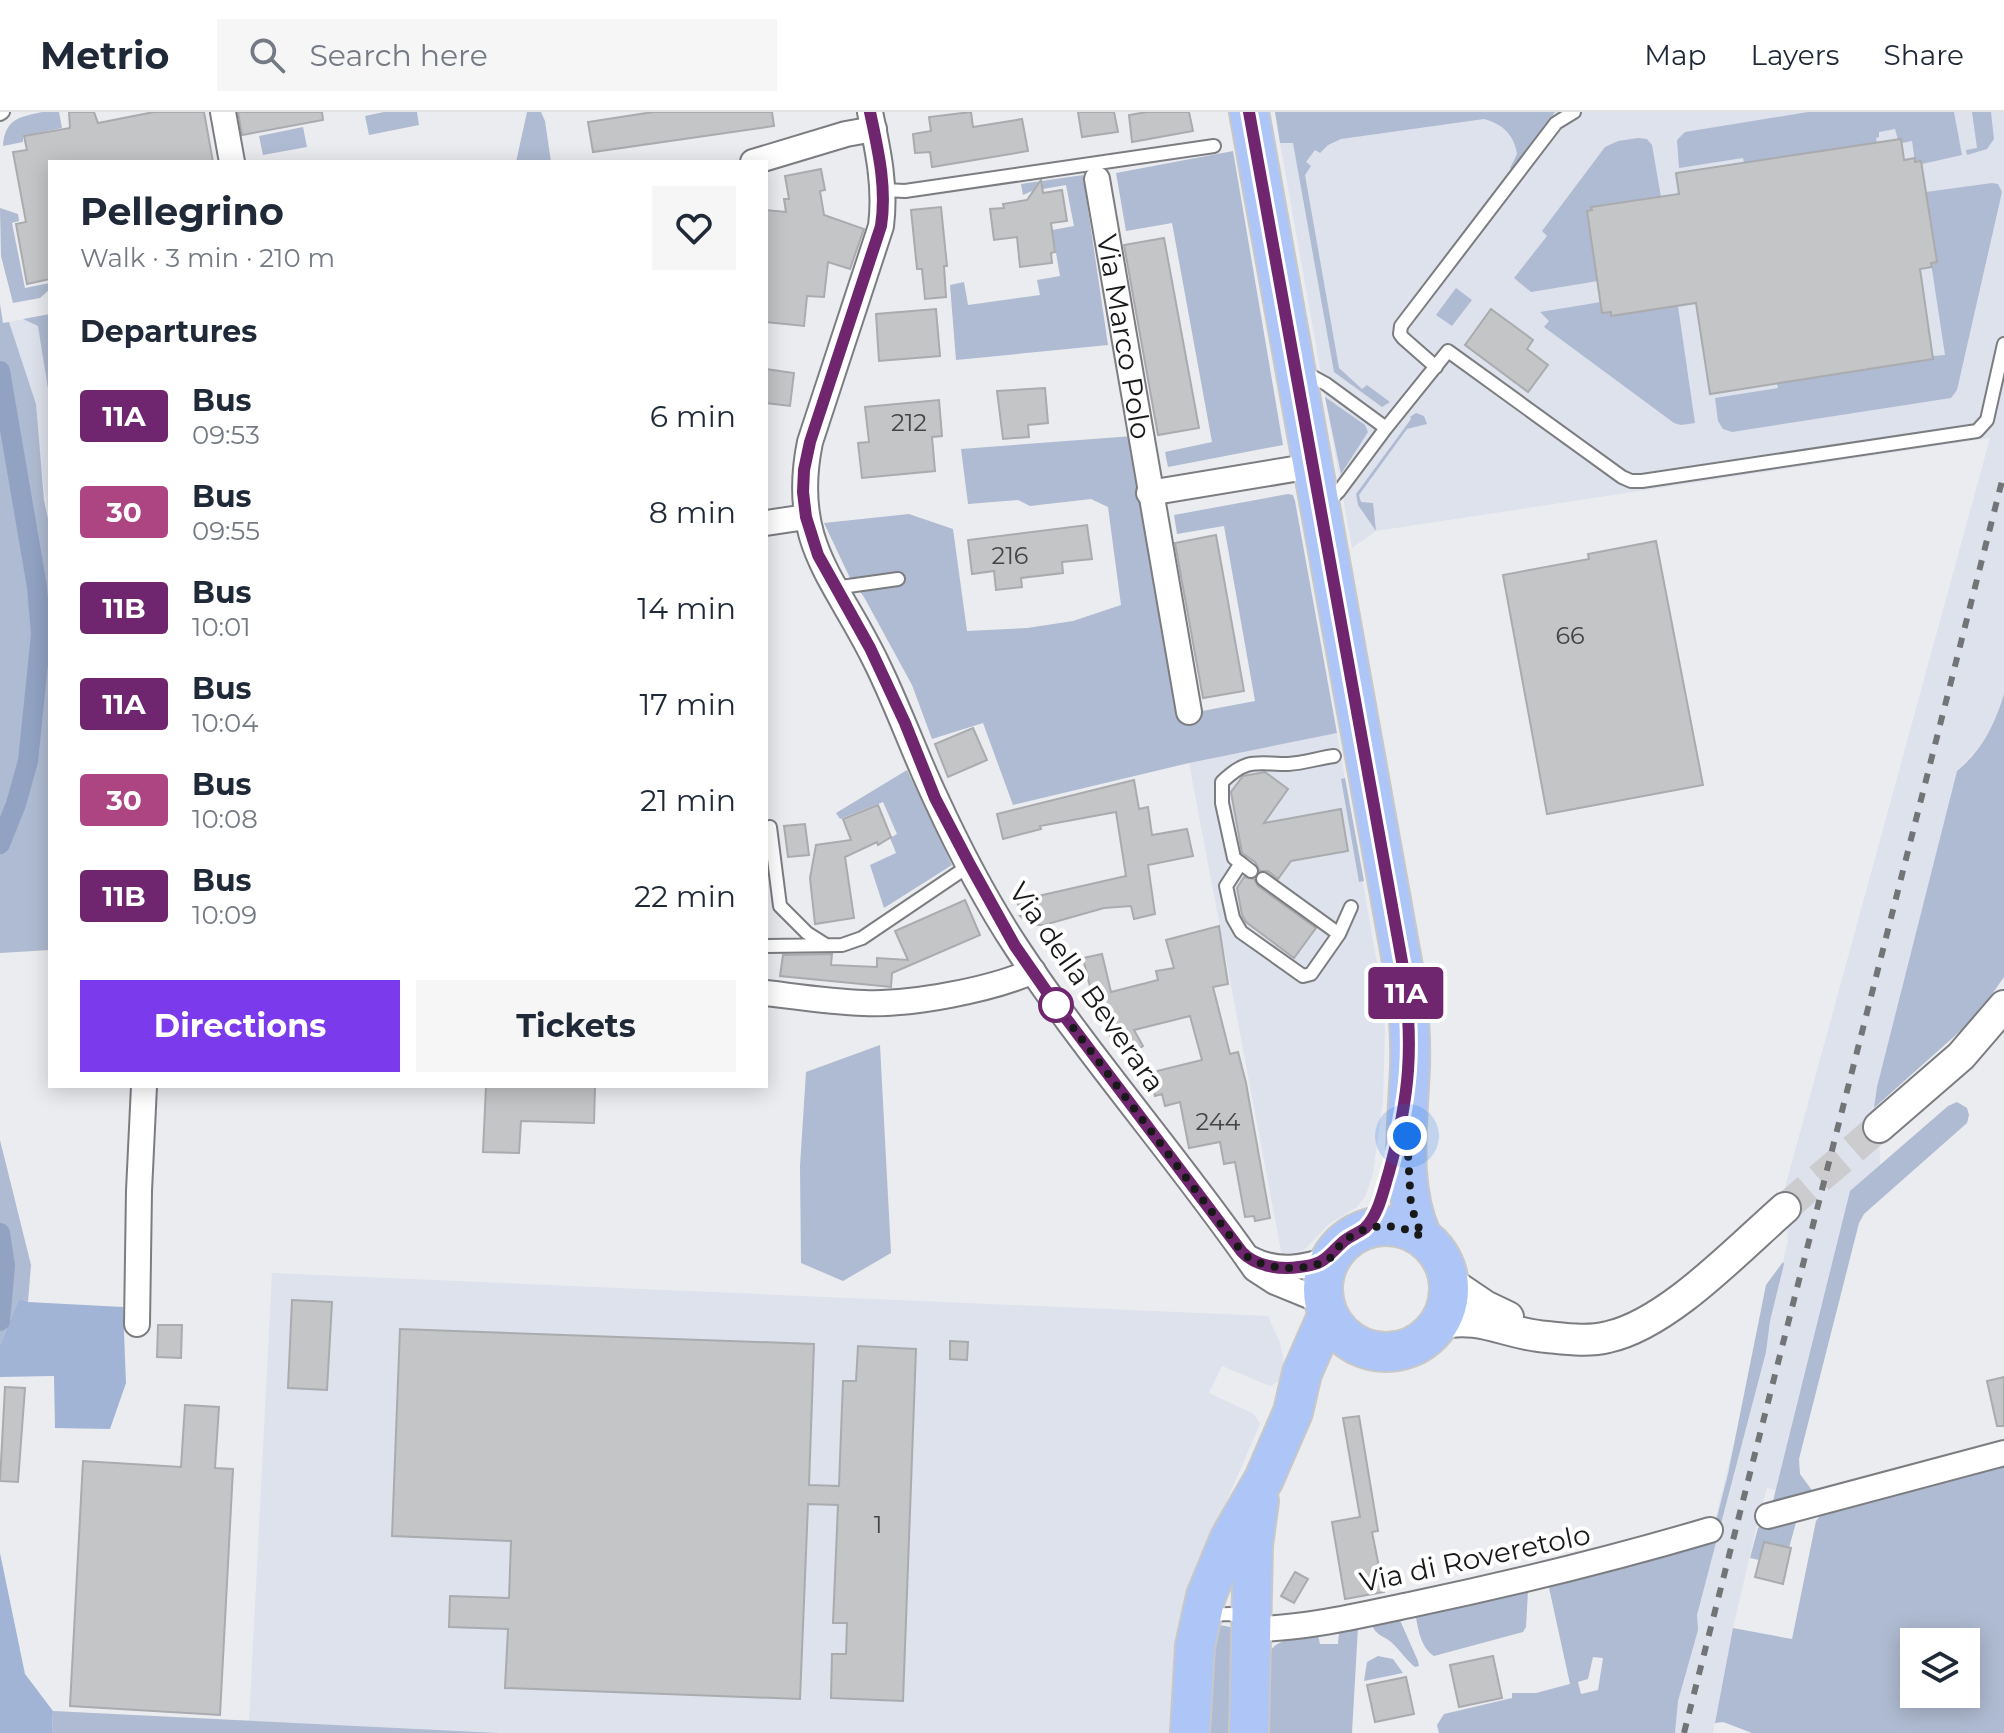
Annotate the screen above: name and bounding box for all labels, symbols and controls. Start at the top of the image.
search box [217,19,777,91]
text: Metrio [40,32,169,79]
icon: search [245,33,289,77]
text: Search here [309,37,488,74]
text: Map [1644,38,1707,72]
text: Layers [1751,38,1840,72]
text: Share [1884,38,1964,72]
button: heart [652,186,736,270]
text: Pellegrino [80,188,284,235]
street label: Via Marco Polo [1090,232,1159,442]
text: Walk · 3 min · 210 m [80,242,335,274]
text: Departures [80,313,257,350]
text: Bus [192,382,252,419]
text: 6 min [650,398,736,435]
text: 11A [102,399,146,433]
house number: 212 [891,408,927,437]
text: 09:53 [192,419,260,451]
text: Bus [192,478,252,515]
text: 8 min [649,494,736,531]
text: 30 [106,495,142,529]
text: 09:55 [192,515,260,547]
house number: 216 [992,541,1028,570]
text: Bus [192,574,252,611]
text: 14 min [637,590,736,627]
text: 11B [102,591,146,625]
text: 10:01 [192,611,251,643]
house number: 66 [1555,621,1585,650]
text: Bus [192,670,252,707]
text: 17 min [639,686,736,723]
text: 11A [102,687,146,721]
text: 10:04 [192,707,259,739]
text: Bus [192,766,252,803]
text: 21 min [640,782,736,819]
text: 30 [106,783,142,817]
text: 10:08 [192,803,258,835]
text: Bus [192,862,252,899]
street label: Via della Beverara [1002,876,1172,1098]
text: 22 min [634,878,736,915]
text: 11B [102,879,146,913]
text: 10:09 [192,899,257,931]
line badge: 11A [1360,967,1452,1019]
text: 11A [1384,976,1428,1010]
button: Directions [80,980,400,1072]
button: Tickets [416,980,736,1072]
unlabelled marker [1039,988,1073,1022]
house number: 244 [1196,1107,1241,1136]
your location [1387,1116,1427,1156]
house number: 1 [874,1510,882,1539]
street label: Via di Roveretolo [1357,1517,1593,1599]
map controls [1900,1628,1980,1708]
button: layers [1900,1628,1980,1708]

